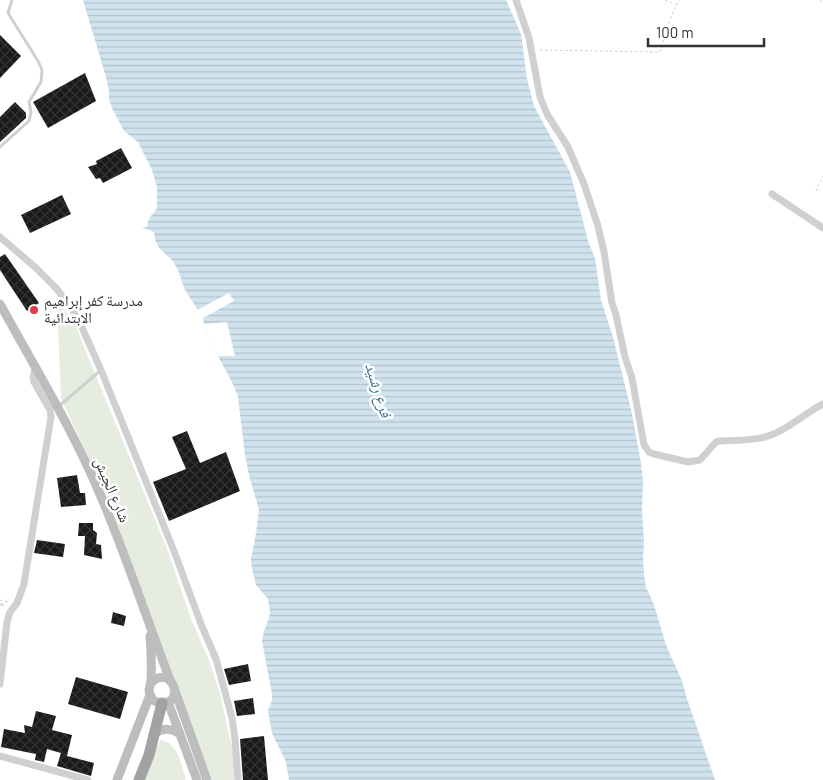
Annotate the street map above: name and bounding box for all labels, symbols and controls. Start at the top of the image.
scale bar [648,15,764,47]
text: 100 m [656,23,694,41]
place label: مدرسة كفر إبراهيم الابتدائية [44,291,143,326]
marker: مدرسة كفر إبراهيم الابتدائية [28,304,40,316]
water label: فرع رشيد [360,360,397,421]
street label: شارع الجيش [89,454,135,526]

